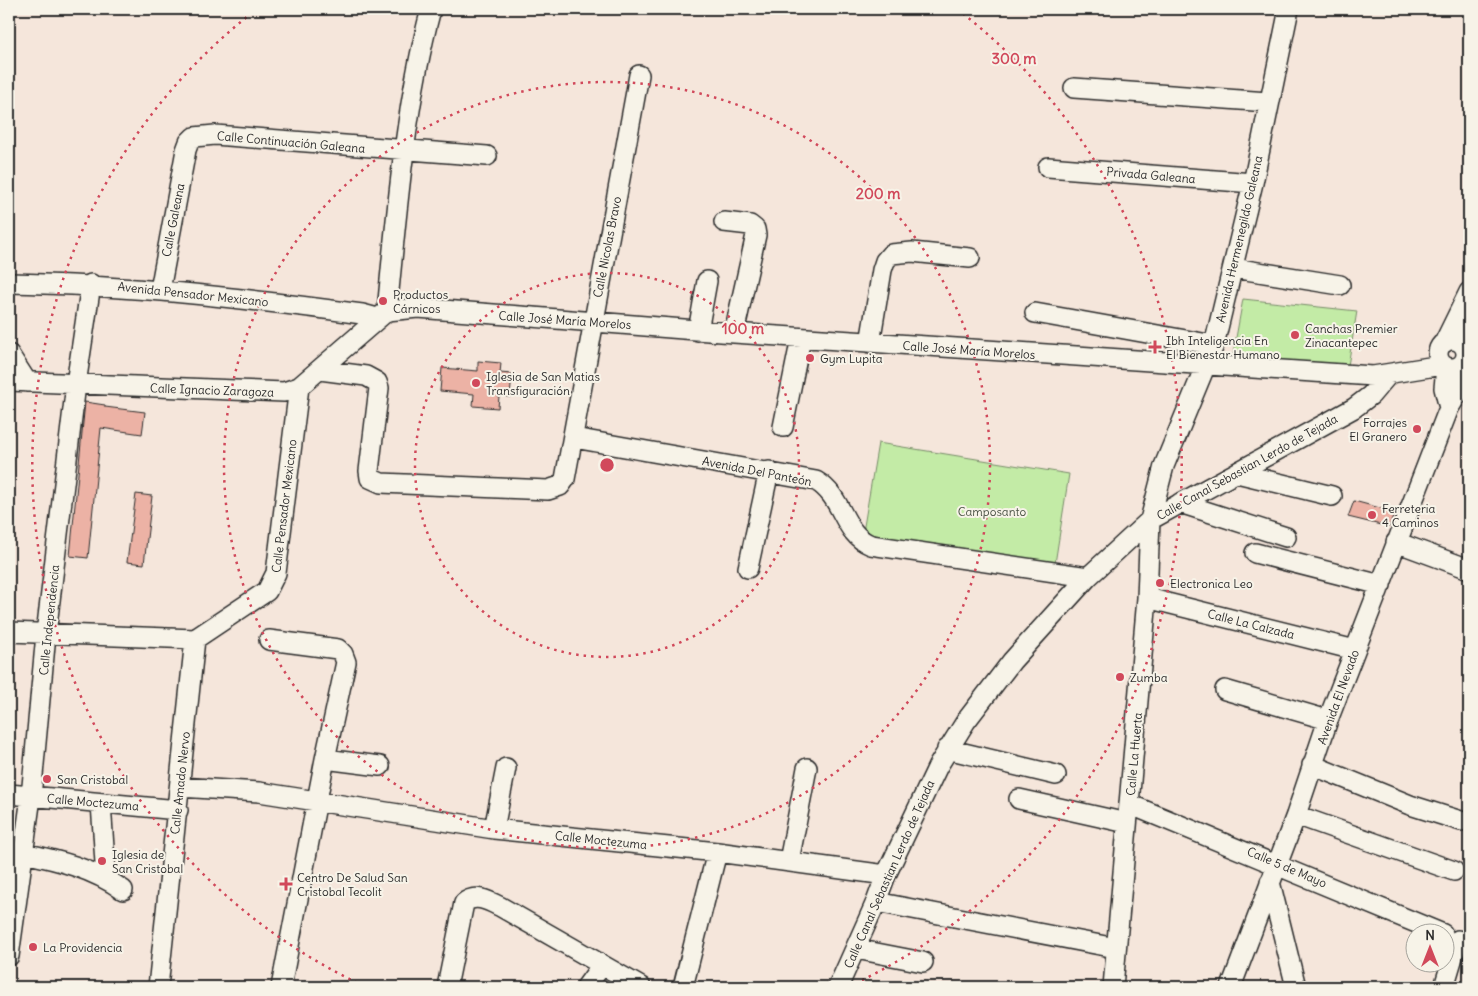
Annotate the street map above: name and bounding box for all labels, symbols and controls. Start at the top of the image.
text: 300 m [992,49,1037,68]
street label: Calle Continuación Galeana [216,128,366,156]
street label: Avenida Hermenegildo Galeana [1212,154,1266,324]
street label: Privada Galeana [1106,164,1196,186]
street label: Calle Galeana [159,182,188,258]
text: 200 m [856,184,900,203]
street label: Calle Nicolas Bravo [590,195,624,299]
street label: Avenida Pensador Mexicano [117,279,269,309]
place label: Productos Cárnicos [393,287,448,316]
marker: Productos Cárnicos [377,295,389,307]
street label: Calle José María Morelos [498,308,632,332]
text: 100 m [722,319,764,338]
place label: Canchas Premier Zinacantepec [1305,321,1398,350]
marker: Canchas Premier Zinacantepec [1289,329,1301,341]
place label: Ibh Inteligencia En El Bienestar Humano [1166,333,1280,362]
street label: Calle José María Morelos [902,338,1036,362]
marker: Ibh Inteligencia En El Bienestar Humano [1148,340,1162,354]
place label: Gym Lupita [820,351,883,366]
marker: Gym Lupita [804,352,816,364]
place label: Iglesia de San Matias Transfiguración [486,369,600,398]
marker: Iglesia de San Matias Transfiguración [470,377,482,389]
street label: Calle Ignacio Zaragoza [150,380,274,400]
street label: Calle Canal Sebastian Lerdo de Tejada [1154,411,1340,523]
place label: Forrajes El Granero [1349,415,1407,444]
marker: Forrajes El Granero [1411,423,1423,435]
street label: Calle Pensador Mexicano [268,438,300,574]
street label: Avenida Del Panteón [701,453,813,489]
centre of rings [598,456,616,474]
place label: Ferreteria 4 Caminos [1382,501,1439,530]
park label: Camposanto [958,504,1027,519]
marker: Ferreteria 4 Caminos [1366,509,1378,521]
street label: Calle Independencia [36,564,62,676]
place label: Electronica Leo [1170,576,1253,591]
marker: Electronica Leo [1154,577,1166,589]
street label: Calle La Calzada [1206,606,1296,642]
street label: Avenida El Nevado [1314,647,1362,747]
place label: Zumba [1130,670,1168,685]
marker: Zumba [1114,671,1126,683]
street label: Calle La Huerta [1123,712,1145,796]
street label: Calle Amado Nervo [167,731,193,835]
place label: San Cristobal [57,772,128,787]
marker: San Cristobal [41,773,53,785]
street label: Calle Canal Sebastian Lerdo de Tejada [841,777,937,970]
street label: Calle Moctezuma [46,791,140,814]
street label: Calle Moctezuma [554,828,648,852]
street label: Calle 5 de Mayo [1245,843,1329,891]
place label: Iglesia de San Cristobal [112,847,183,876]
marker: Iglesia de San Cristobal [96,855,108,867]
place label: Centro De Salud San Cristobal Tecolit [297,870,408,899]
marker: Centro De Salud San Cristobal Tecolit [279,877,293,891]
north arrow [1406,924,1456,974]
text: N [1425,926,1435,944]
place label: La Providencia [43,940,123,955]
marker: La Providencia [27,941,39,953]

